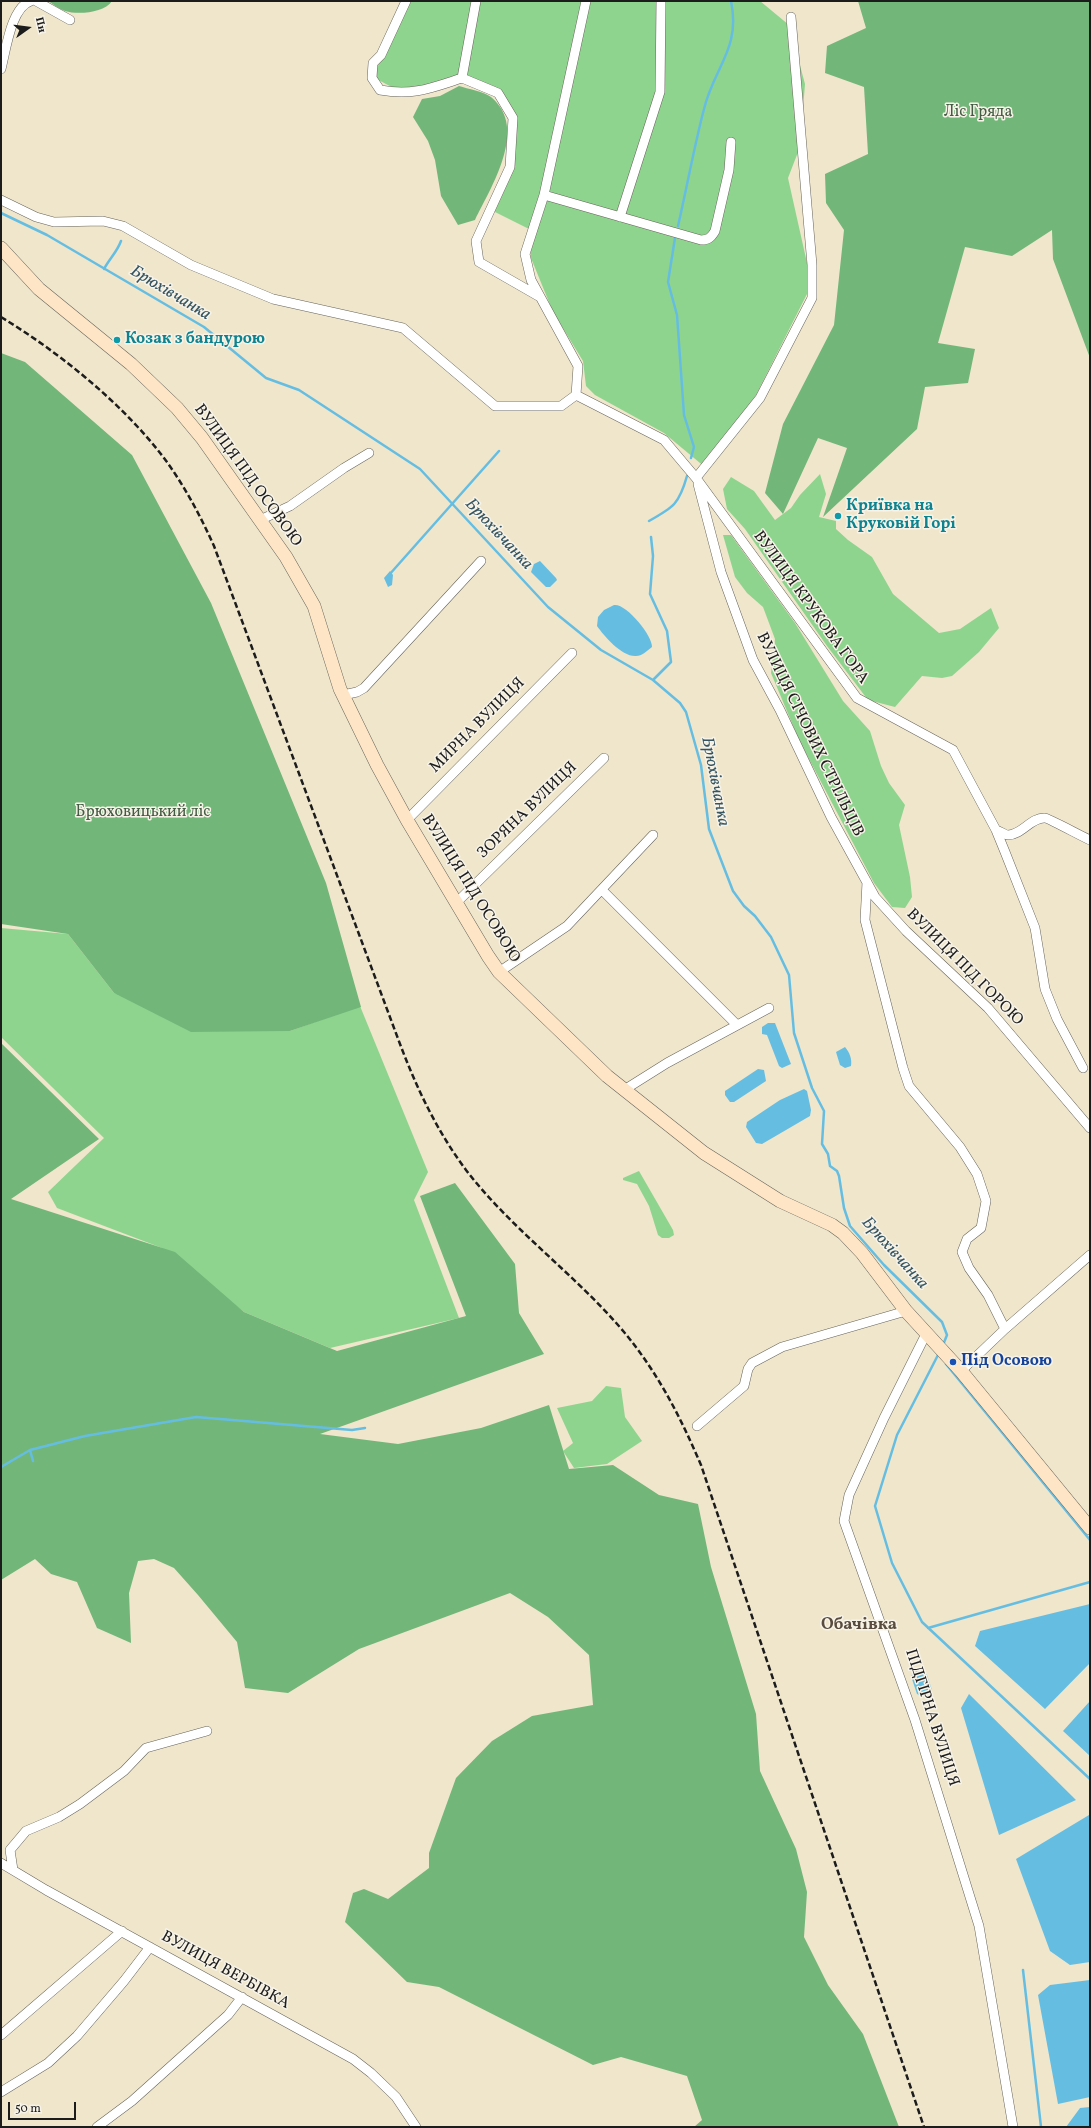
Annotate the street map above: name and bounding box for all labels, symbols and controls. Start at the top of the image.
north arrow [8,8,48,48]
text: Пн [31,16,49,34]
park label: Ліс Гряда [944,103,1012,123]
water label: Брюхівчанка [126,262,214,326]
place label: Козак з бандурою [125,330,265,350]
marker: Козак з бандурою [112,335,122,345]
street label: ВУЛИЦЯ ПІД ОСОВОЮ [189,401,305,551]
water label: Брюхівчанка [460,495,536,575]
place label: Криївка на Круковій Горі [846,497,956,535]
marker: Криївка на Круковій Горі [833,511,843,521]
street label: ВУЛИЦЯ КРУКОВА ГОРА [748,528,872,688]
street label: ВУЛИЦЯ СІЧОВИХ СТРІЛЬЦІВ [751,630,867,840]
street label: МИРНА ВУЛИЦЯ [426,674,530,778]
water label: Брюхівчанка [695,736,733,828]
street label: ЗОРЯНА ВУЛИЦЯ [474,758,582,864]
park label: Брюховицький ліс [76,803,210,823]
street label: ВУЛИЦЯ ПІД ОСОВОЮ [416,811,524,967]
street label: ВУЛИЦЯ ПІД ГОРОЮ [901,905,1027,1031]
water label: Брюхівчанка [856,1214,932,1294]
place label: Під Осовою [961,1352,1052,1372]
marker: Під Осовою [948,1357,958,1367]
district label: Обачівка [821,1616,897,1636]
street label: ПІДГІРНА ВУЛИЦЯ [900,1647,962,1789]
street label: ВУЛИЦЯ ВЕРБІВКА [157,1928,293,2014]
scale bar [10,2094,78,2120]
text: 50 m [15,2101,41,2117]

